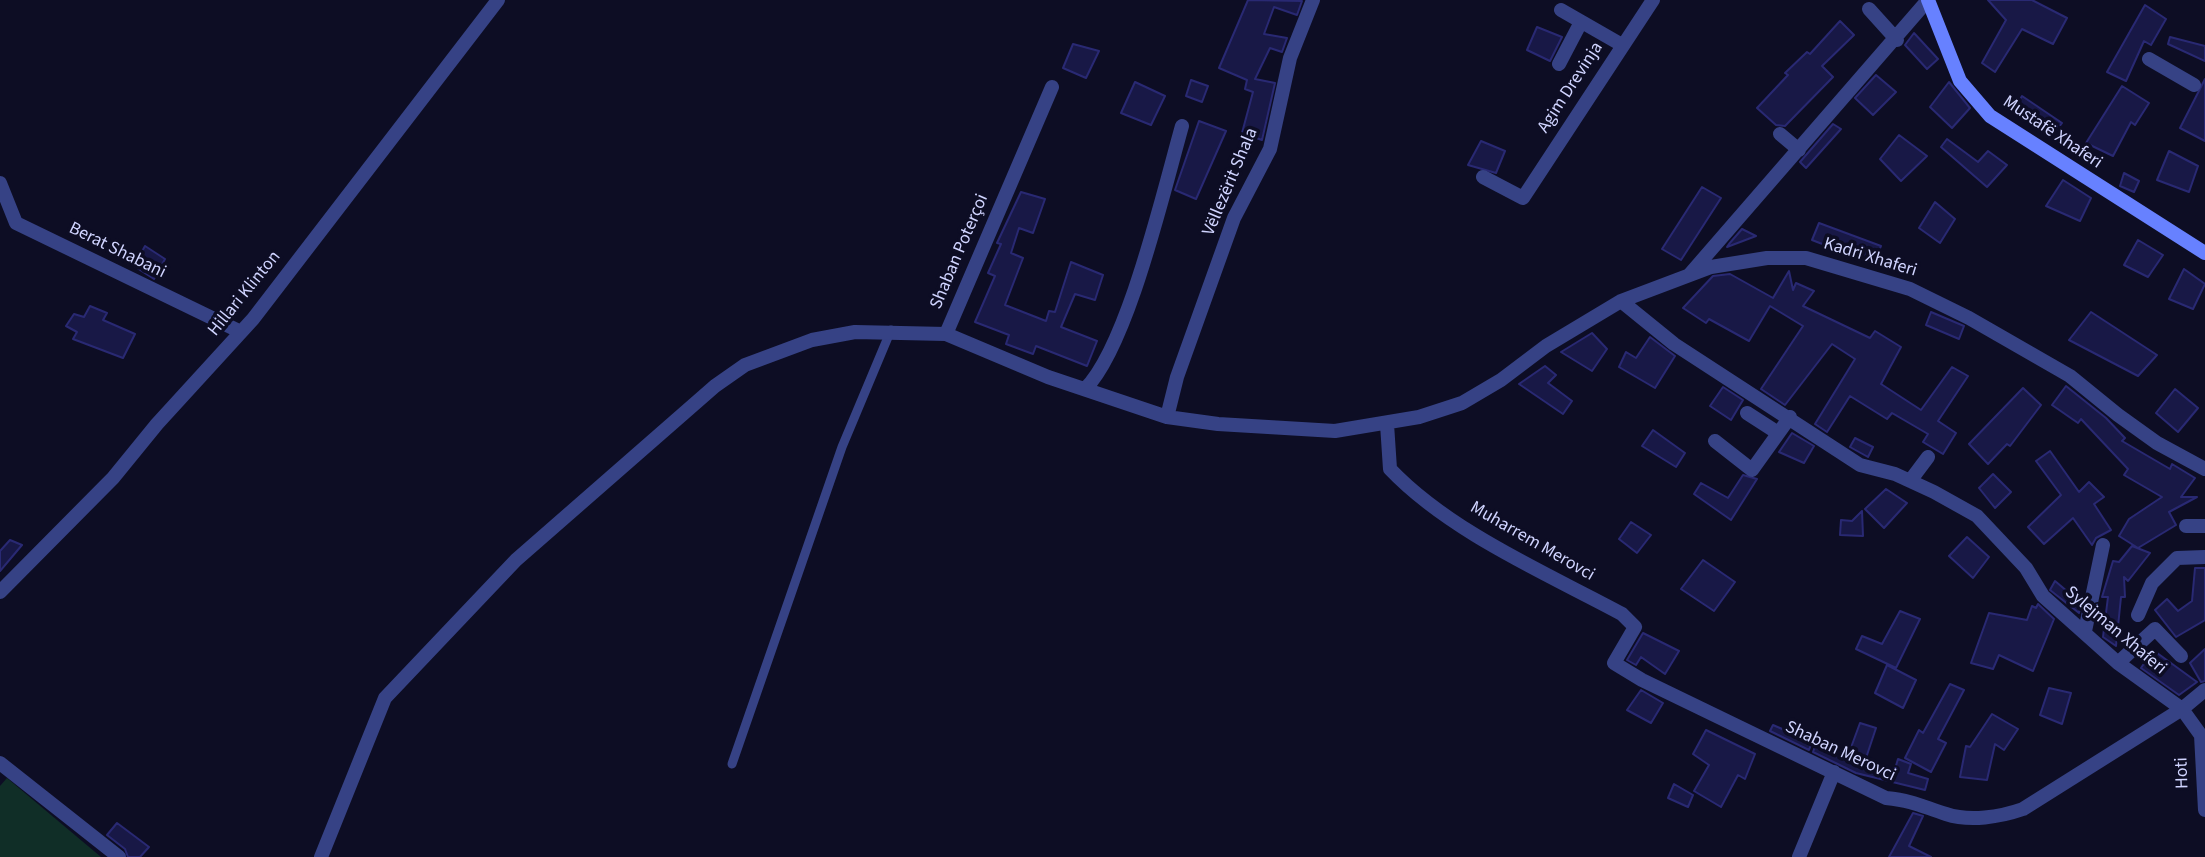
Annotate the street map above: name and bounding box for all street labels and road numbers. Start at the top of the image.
street label: Agim Drevinja [1534,38,1608,138]
street label: Mustafë Xhaferi [1998,92,2106,174]
street label: Vëllezërit Shala [1199,125,1263,239]
street label: Shaban Poterçoi [926,191,994,313]
street label: Berat Shabani [65,218,169,284]
street label: Kadri Xhaferi [1821,234,1919,282]
street label: Hillari Klinton [204,247,286,341]
street label: Muharrem Merovci [1466,498,1598,586]
street label: Sylejman Xhaferi [2060,582,2170,680]
street label: Shaban Merovci [1781,717,1899,787]
street label: Hoti [2172,757,2194,789]

